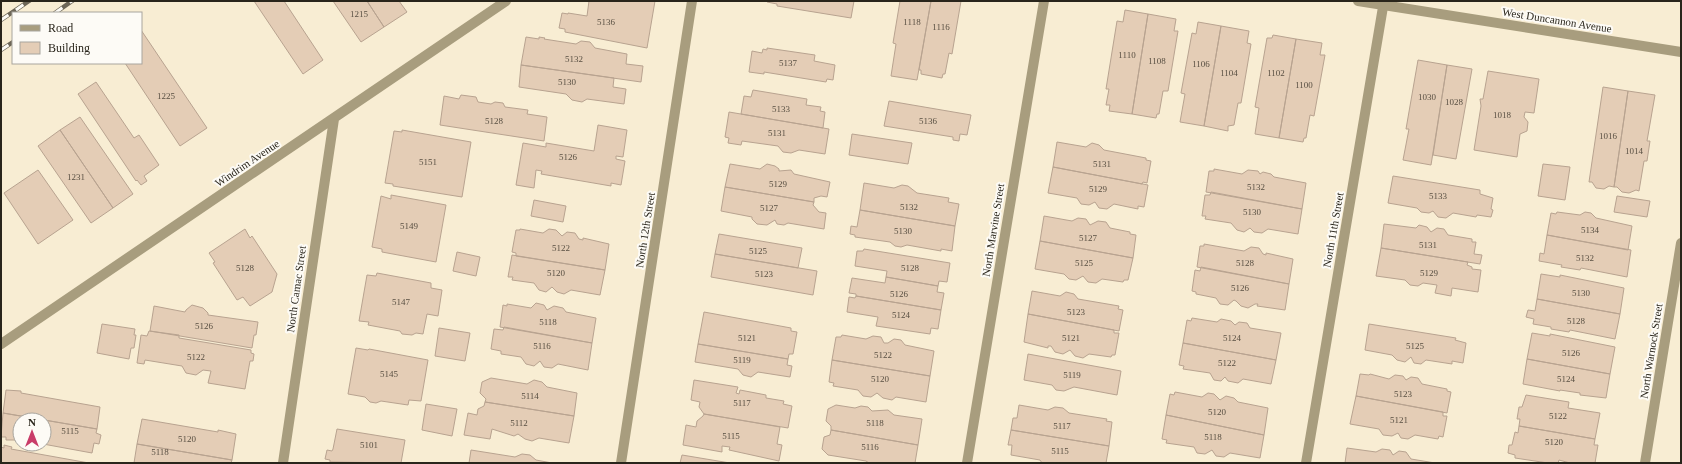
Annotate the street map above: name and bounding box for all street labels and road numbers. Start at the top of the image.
street label: West Duncannon Avenue [1501,5,1613,35]
street label: Windrim Avenue [213,137,281,189]
street label: North Marvine Street [980,183,1006,277]
street label: North 12th Street [633,191,657,269]
street label: North 11th Street [1320,192,1346,268]
street label: North Camac Street [284,245,308,333]
street label: North Warnock Street [1638,303,1664,399]

